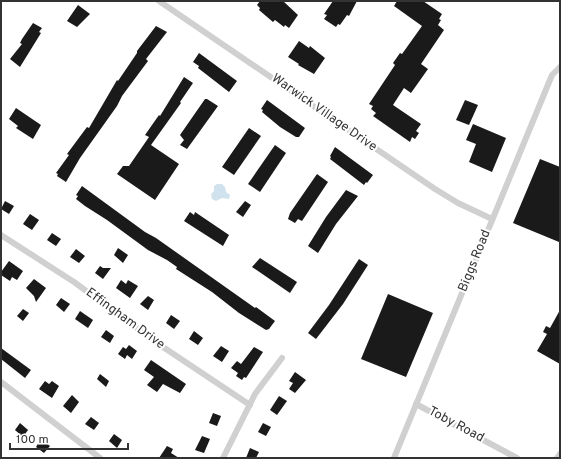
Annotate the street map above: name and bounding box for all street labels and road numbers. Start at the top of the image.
street label: Warwick Village Drive [268,71,380,155]
street label: Biggs Road [455,228,495,294]
street label: Effingham Drive [82,285,168,353]
street label: Toby Road [425,404,487,446]

